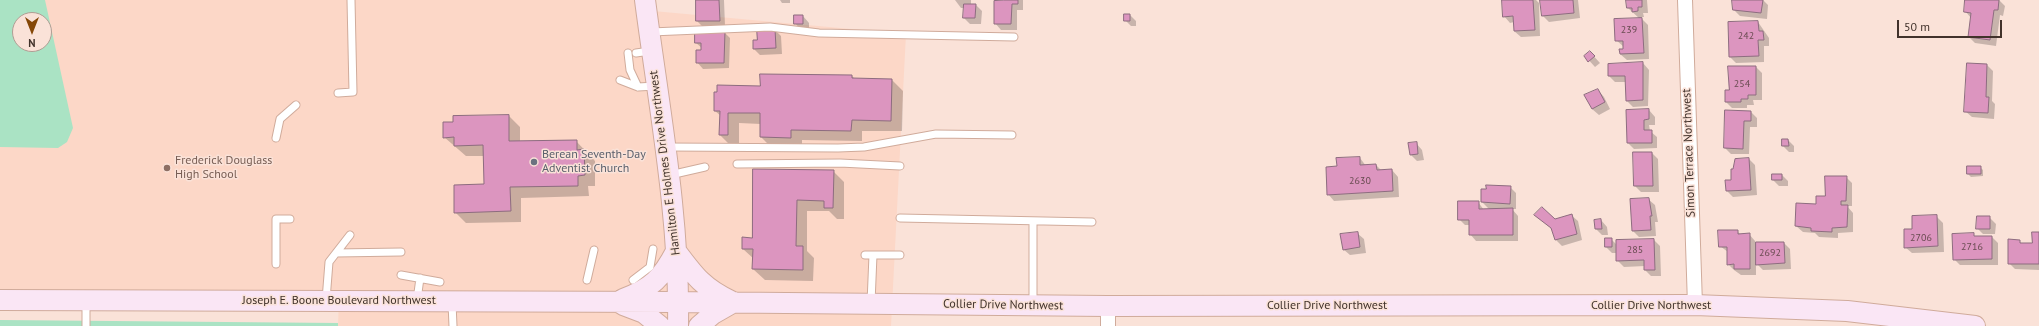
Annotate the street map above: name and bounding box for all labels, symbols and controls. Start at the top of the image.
north arrow [12,12,52,52]
scale bar [1899,12,2004,38]
text: 50 m [1904,19,1930,34]
house number: 239 [1621,24,1637,36]
house number: 242 [1738,30,1754,42]
text: N [28,36,36,50]
street label: Hamilton E Holmes Drive Northwest [647,70,683,256]
house number: 254 [1734,78,1750,90]
street label: Simon Terrace Northwest [1680,88,1698,218]
place label: Berean Seventh-Day Adventist Church [542,148,646,176]
place label: Frederick Douglass High School [175,154,272,182]
marker: Berean Seventh-Day Adventist Church [529,157,539,167]
marker: Frederick Douglass High School [162,163,172,173]
house number: 2630 [1349,175,1371,187]
house number: 2706 [1910,232,1932,244]
house number: 2716 [1961,241,1983,253]
house number: 285 [1627,244,1643,256]
house number: 2692 [1759,247,1781,259]
street label: Joseph E. Boone Boulevard Northwest [242,294,436,308]
street label: Collier Drive Northwest [943,297,1063,313]
street label: Collier Drive Northwest [1267,299,1387,313]
street label: Collier Drive Northwest [1591,299,1711,313]

